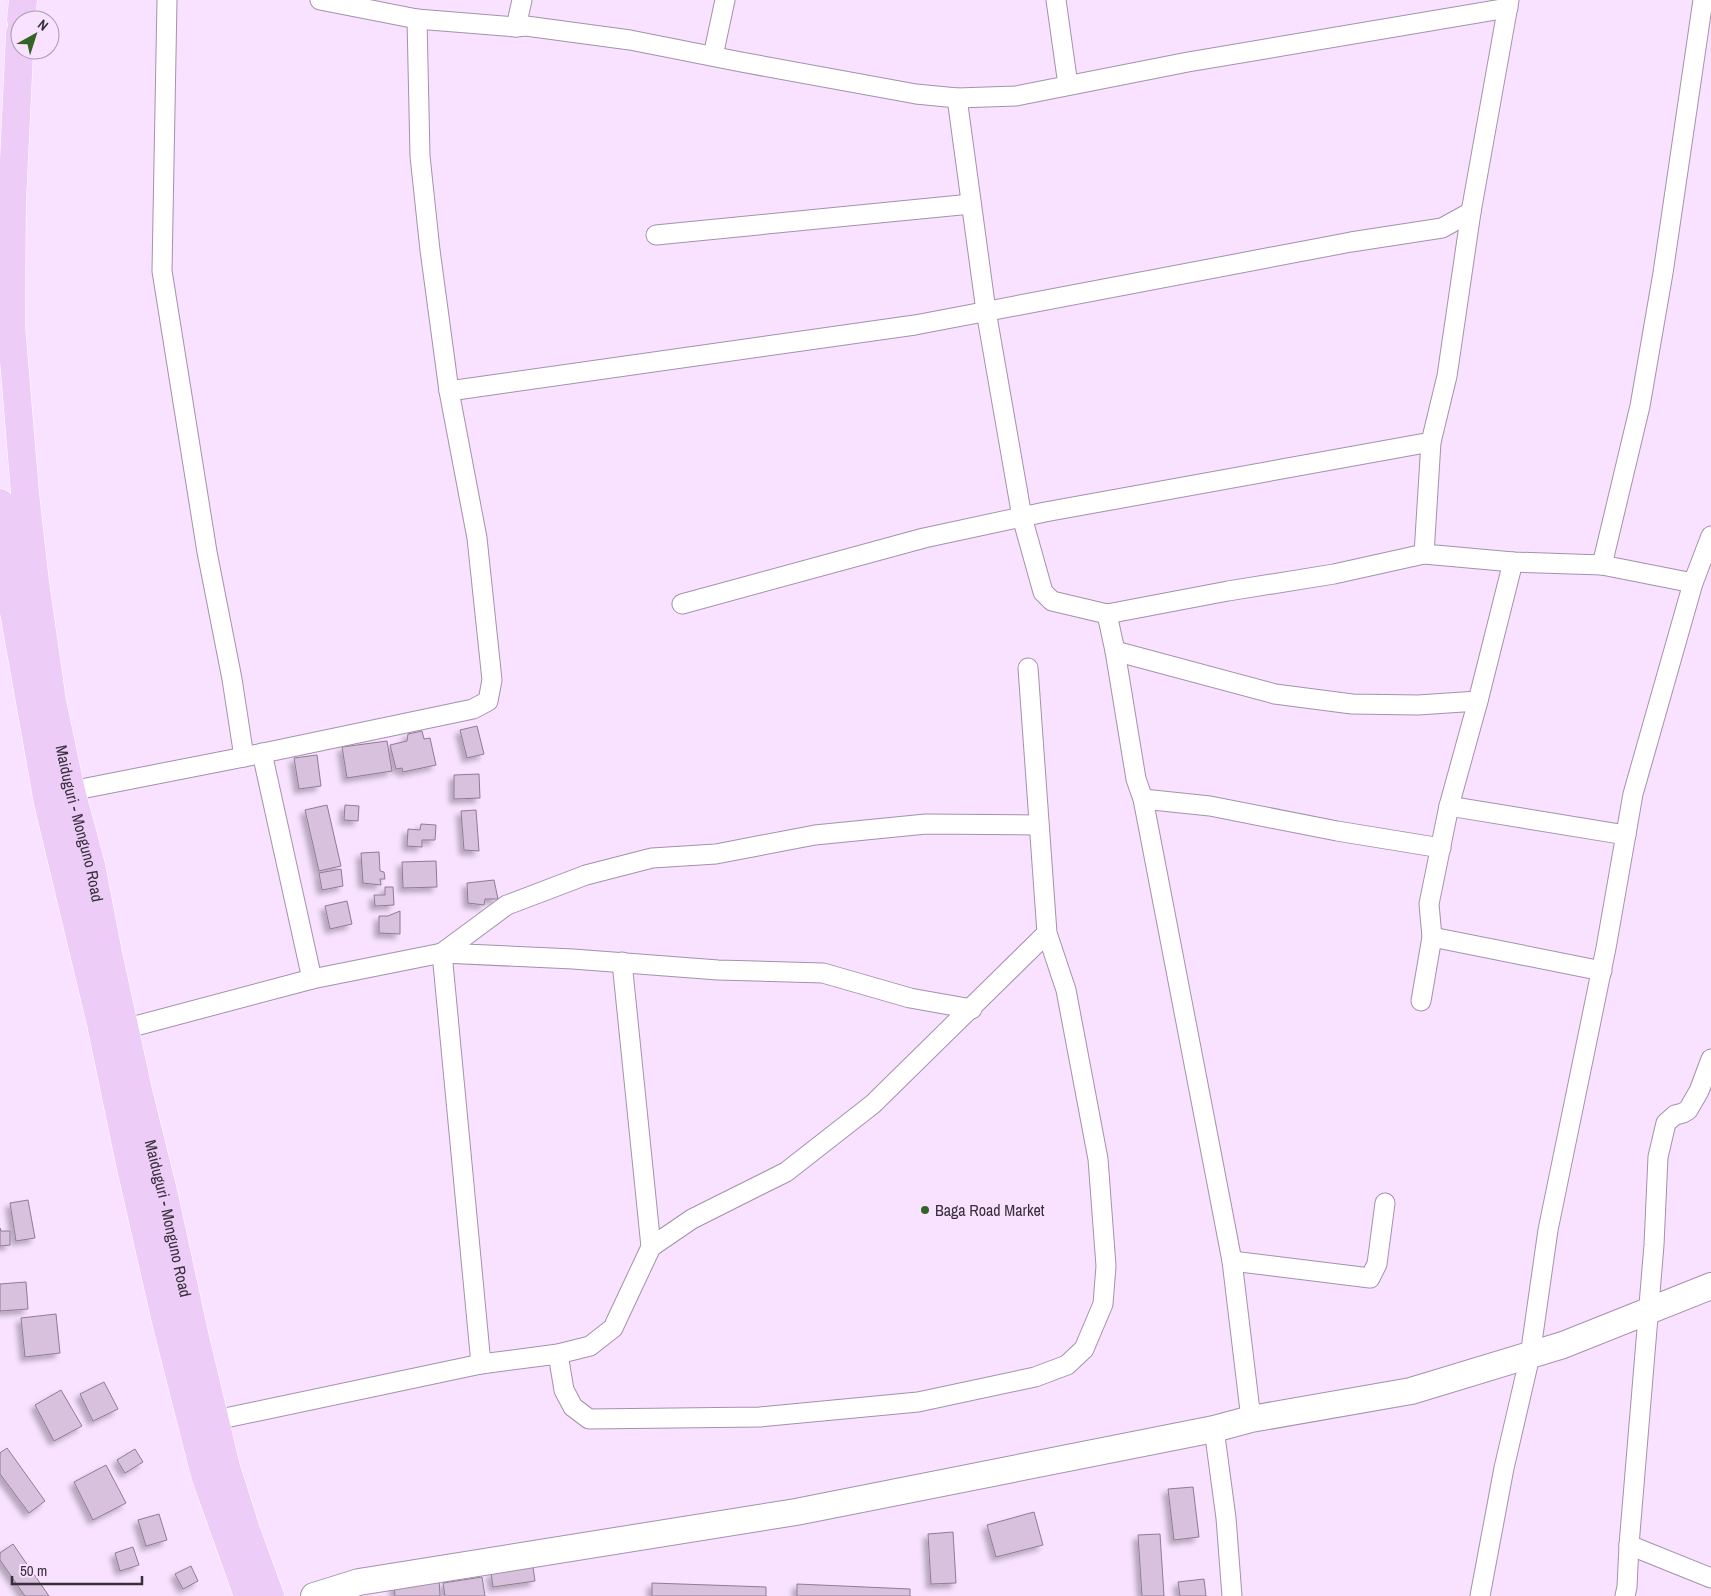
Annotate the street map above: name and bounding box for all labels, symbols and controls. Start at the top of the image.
north arrow [10,10,60,60]
text: N [34,15,52,35]
street label: Maiduguri - Monguno Road [51,743,109,904]
street label: Maiduguri - Monguno Road [140,1138,197,1299]
place label: Baga Road Market [935,1199,1045,1221]
marker: Baga Road Market [919,1204,931,1216]
scale bar [12,1554,142,1586]
text: 50 m [20,1560,47,1581]

